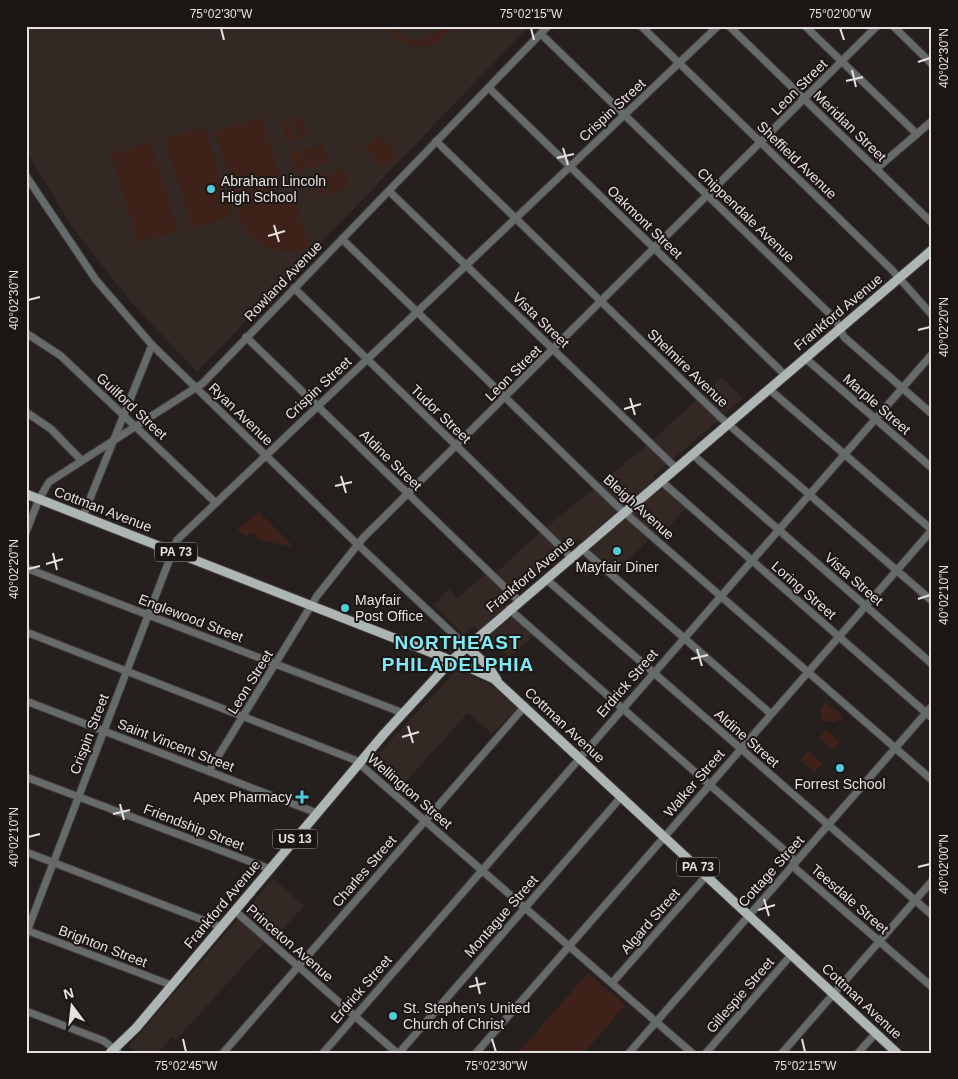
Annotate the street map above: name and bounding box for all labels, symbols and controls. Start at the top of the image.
text: 75°02'30"W [190,7,253,21]
text: 75°02'15"W [500,7,563,21]
text: 75°02'00"W [809,7,872,21]
text: 40°02'30"N [937,28,951,88]
street label: Leon Street [768,56,830,118]
street label: Crispin Street [576,75,649,145]
street label: Meridian Street [810,87,890,165]
street label: Sheffield Avenue [754,118,840,202]
street label: Chippendale Avenue [694,164,798,266]
place label: Abraham Lincoln High School [221,173,326,205]
street label: Oakmont Street [604,182,686,262]
marker: Abraham Lincoln High School [205,183,217,195]
street label: Rowland Avenue [241,238,325,324]
text: 40°02'30"N [7,270,21,330]
street label: Frankford Avenue [791,270,886,354]
street label: Vista Street [510,289,573,351]
text: 40°02'20"N [937,297,951,357]
street label: Shelmire Avenue [644,326,732,411]
street label: Leon Street [482,342,544,404]
street label: Crispin Street [282,353,355,423]
street label: Guilford Street [94,369,171,443]
street label: Marple Street [840,370,914,438]
street label: Ryan Avenue [206,379,277,449]
street label: Tudor Street [408,381,474,447]
street label: Aldine Street [357,426,425,494]
street label: Bleigh Avenue [600,471,678,543]
street label: Cottman Avenue [52,483,154,535]
street label: Frankford Avenue [483,532,578,616]
text: 40°02'20"N [7,539,21,599]
road number: PA 73 [155,542,197,562]
marker: Mayfair Diner [611,545,623,557]
street label: Vista Street [822,549,887,609]
street label: Loring Street [768,558,840,622]
place label: Mayfair Diner [575,559,659,575]
text: 40°02'10"N [937,565,951,625]
street label: Englewood Street [137,591,246,645]
place label: Mayfair Post Office [355,592,423,624]
marker: Mayfair Post Office [339,602,351,614]
district label: NORTHEAST PHILADELPHIA [382,632,534,675]
street label: Erdrick Street [593,646,661,720]
street label: Leon Street [224,647,276,717]
street label: Cottman Avenue [522,684,608,766]
street label: Crispin Street [66,691,112,776]
street label: Aldine Street [711,706,783,770]
street label: Saint Vincent Street [115,715,237,775]
street label: Walker Street [660,746,728,820]
street label: Wellington Street [365,750,455,832]
marker: Forrest School [834,762,846,774]
place label: Forrest School [794,776,886,792]
place label: Apex Pharmacy [193,789,292,805]
marker: Apex Pharmacy [296,791,308,803]
street label: Friendship Street [141,800,247,854]
text: 40°02'10"N [7,807,21,867]
road number: US 13 [272,830,318,849]
street label: Charles Street [329,832,399,910]
street label: Cottage Street [735,832,807,910]
text: 40°02'00"N [937,834,951,894]
street label: Frankford Avenue [180,856,264,951]
road number: PA 73 [677,858,719,876]
street label: Teesdale Street [808,861,892,937]
street label: Montague Street [461,872,541,960]
street label: Algard Street [617,885,683,957]
street label: Princeton Avenue [243,901,337,985]
street label: Brighton Street [57,922,150,970]
street label: Erdrick Street [327,952,395,1026]
street label: Gillespie Street [703,954,777,1036]
street label: Cottman Avenue [819,960,905,1042]
north arrow [48,982,98,1032]
text: N [62,984,76,1002]
place label: St. Stephen's United Church of Christ [403,1000,530,1032]
marker: St. Stephen's United Church of Christ [387,1010,399,1022]
text: 75°02'45"W [155,1059,218,1073]
text: 75°02'30"W [465,1059,528,1073]
text: 75°02'15"W [774,1059,837,1073]

